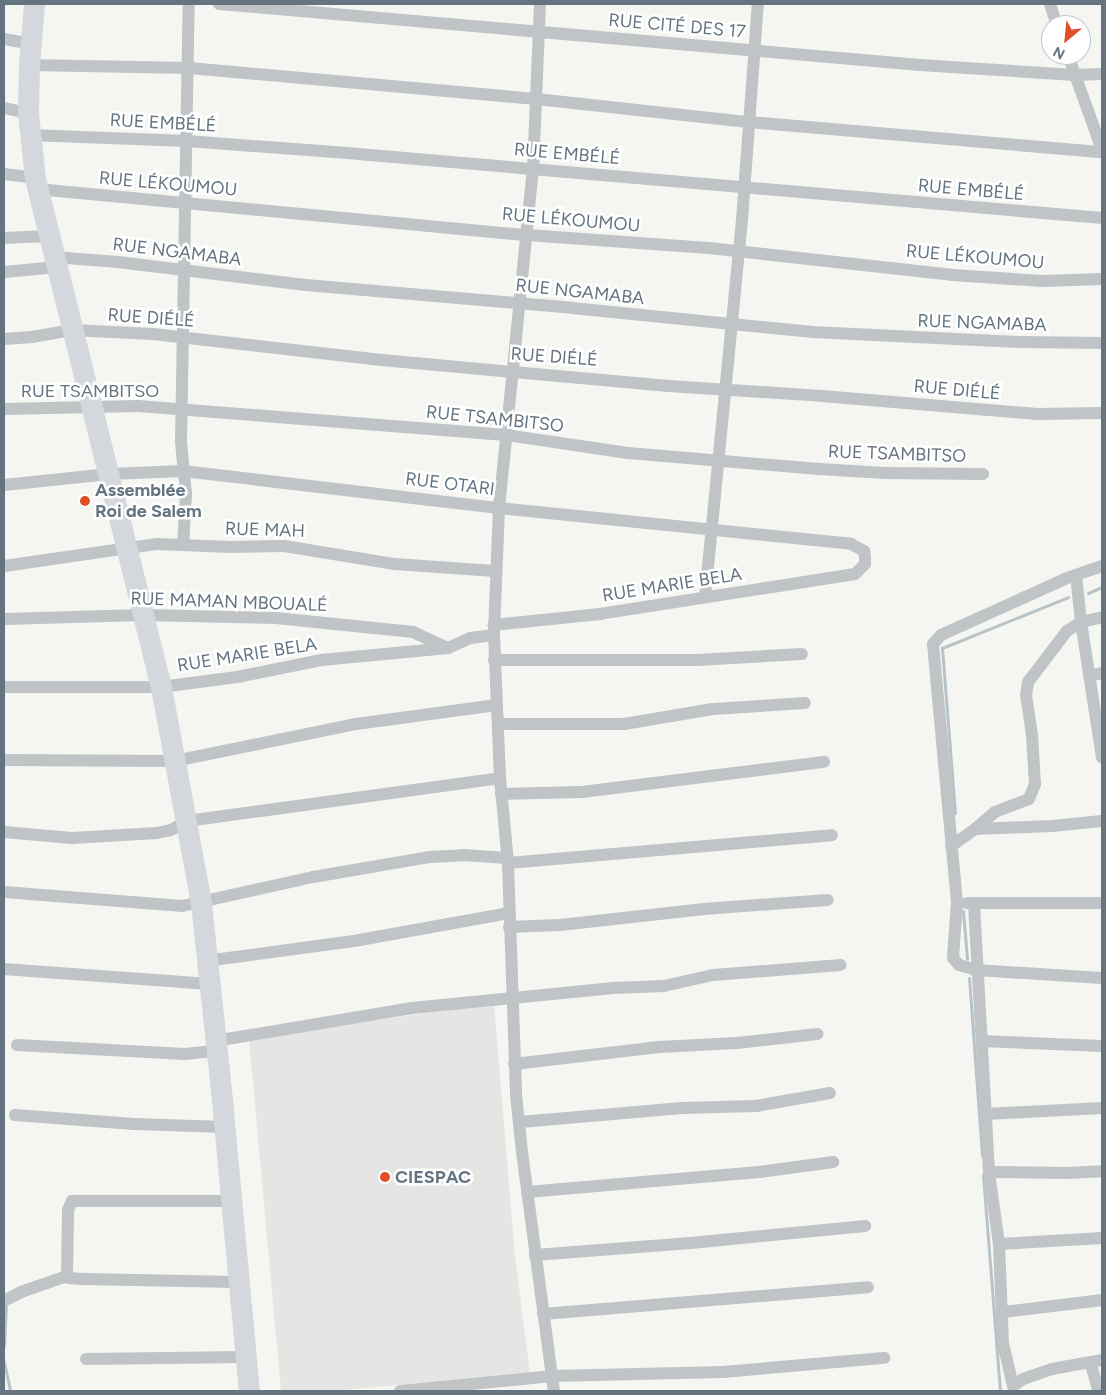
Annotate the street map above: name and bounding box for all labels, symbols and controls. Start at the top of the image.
street label: RUE CITÉ DES 17 [608,9,746,43]
north arrow [1041,15,1091,65]
text: N [1050,43,1068,63]
street label: RUE EMBÉLÉ [109,109,217,137]
street label: RUE EMBÉLÉ [513,139,621,169]
street label: RUE LÉKOUMOU [98,167,238,201]
street label: RUE EMBÉLÉ [917,175,1025,205]
street label: RUE LÉKOUMOU [501,203,641,237]
street label: RUE NGAMABA [111,233,243,271]
street label: RUE LÉKOUMOU [905,240,1045,274]
street label: RUE NGAMABA [515,274,645,310]
street label: RUE DIÉLÉ [107,304,195,332]
street label: RUE NGAMABA [917,310,1047,336]
street label: RUE DIÉLÉ [510,343,598,371]
street label: RUE DIÉLÉ [913,375,1001,405]
street label: RUE TSAMBITSO [21,380,159,402]
street label: RUE TSAMBITSO [425,401,565,437]
street label: RUE TSAMBITSO [828,441,966,467]
street label: RUE OTARI [404,468,496,500]
place label: Assemblée Roi de Salem [95,480,202,522]
marker: Assemblée Roi de Salem [79,495,91,507]
street label: RUE MAH [225,518,305,542]
street label: RUE MARIE BELA [601,563,743,607]
street label: RUE MAMAN MBOUALÉ [130,588,328,616]
street label: RUE MARIE BELA [176,633,318,677]
place label: CIESPAC [395,1166,471,1188]
marker: CIESPAC [379,1171,391,1183]

